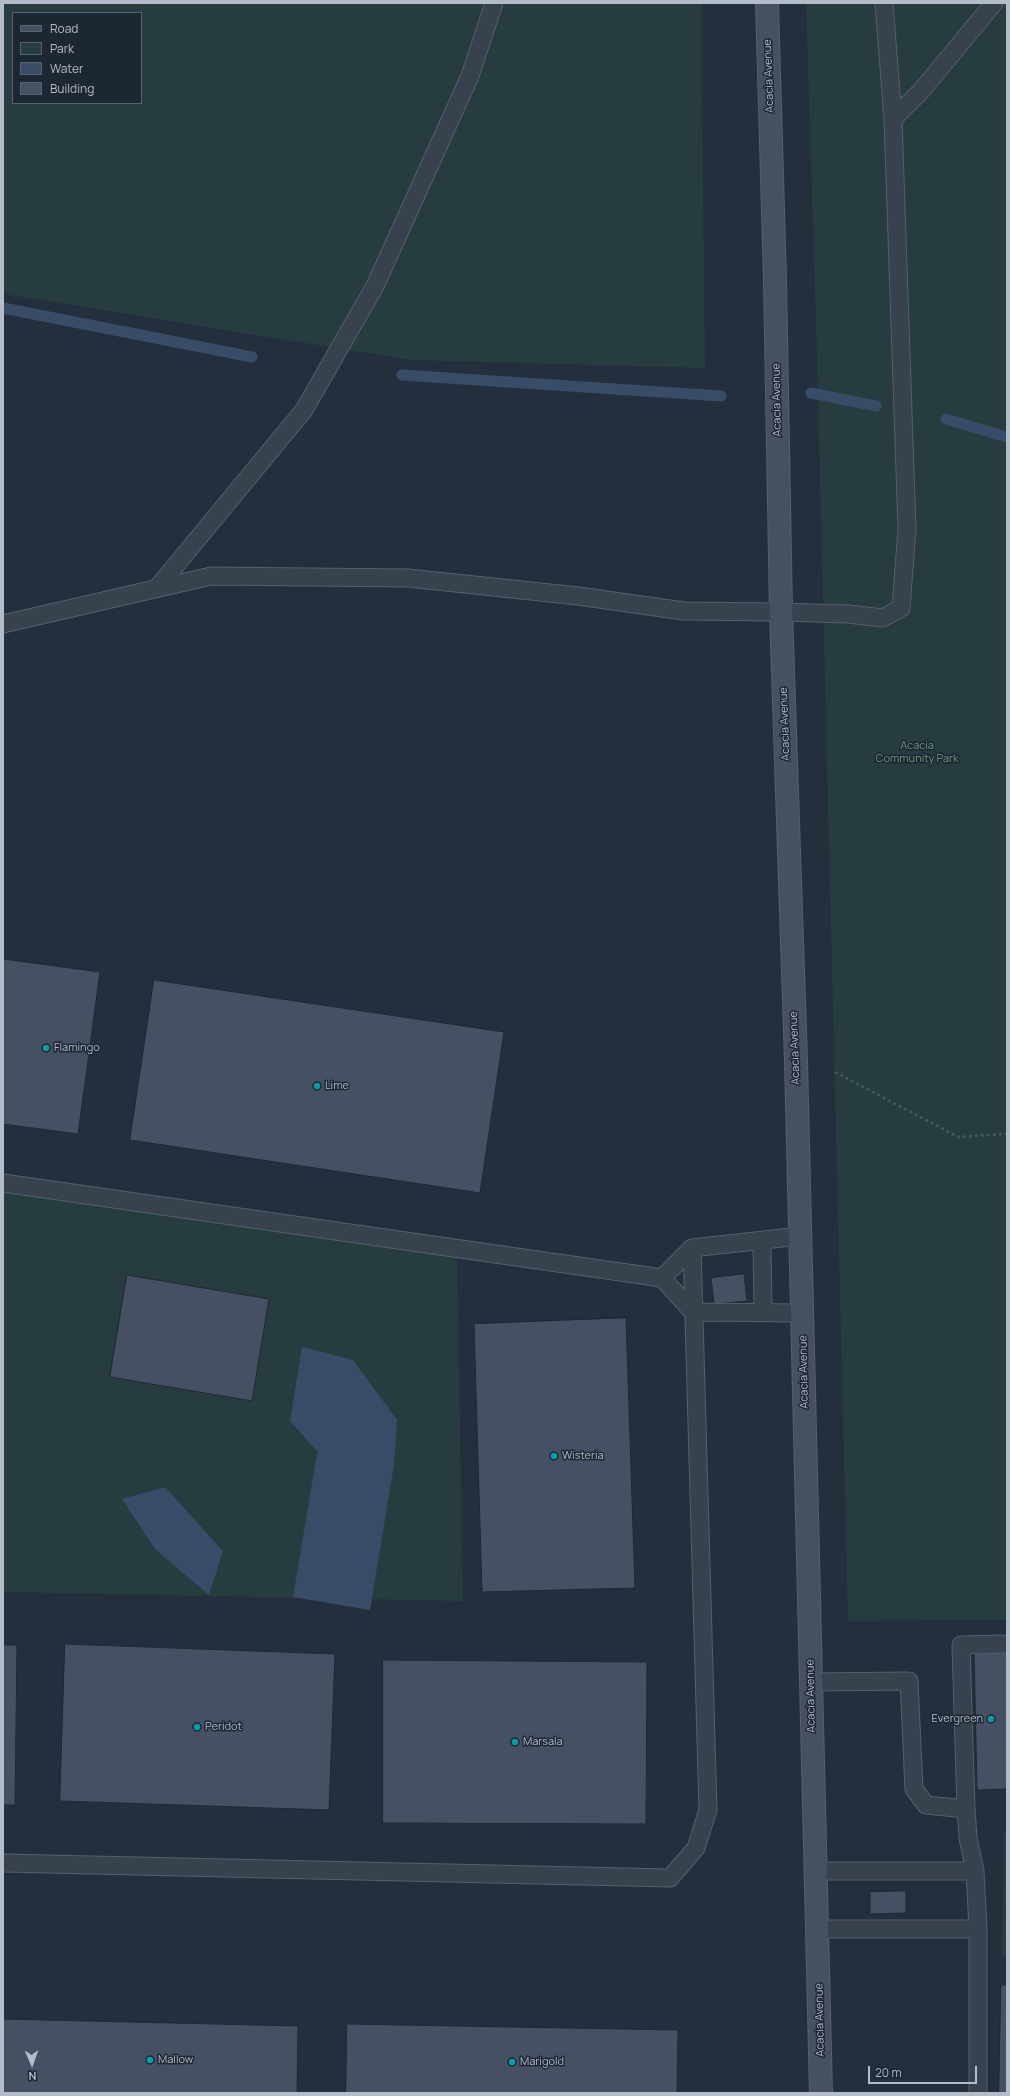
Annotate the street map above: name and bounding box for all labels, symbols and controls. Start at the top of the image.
legend [12,12,142,104]
text: Road [50,20,78,37]
street label: Acacia Avenue [761,39,777,113]
text: Park [50,40,74,57]
text: Water [50,60,83,77]
text: Building [50,80,94,97]
street label: Acacia Avenue [770,363,784,437]
street label: Acacia Avenue [777,687,793,761]
park label: Acacia Community Park [876,739,958,765]
street label: Acacia Avenue [787,1011,803,1085]
place label: Flamingo [54,1041,100,1055]
marker: Flamingo [41,1043,51,1053]
place label: Lime [325,1079,349,1093]
marker: Lime [312,1081,322,1091]
street label: Acacia Avenue [797,1335,811,1409]
place label: Wisteria [562,1449,604,1463]
marker: Wisteria [549,1451,559,1461]
street label: Acacia Avenue [804,1659,818,1733]
place label: Evergreen [932,1712,983,1726]
marker: Evergreen [986,1714,996,1724]
place label: Peridot [205,1720,242,1734]
marker: Peridot [192,1722,202,1732]
place label: Marsala [523,1735,563,1749]
marker: Marsala [510,1737,520,1747]
street label: Acacia Avenue [813,1983,827,2057]
north arrow [12,2044,52,2084]
place label: Mallow [158,2053,193,2067]
marker: Mallow [145,2055,155,2065]
place label: Marigold [520,2055,564,2069]
marker: Marigold [507,2057,517,2067]
scale bar [870,2058,979,2084]
text: 20 m [875,2064,902,2081]
text: N [28,2069,37,2084]

